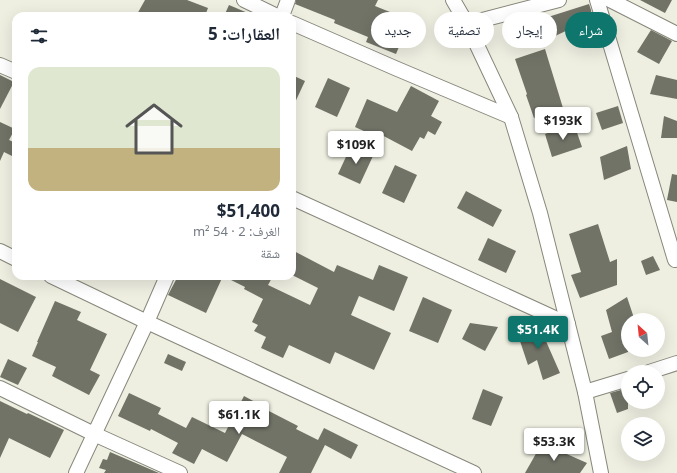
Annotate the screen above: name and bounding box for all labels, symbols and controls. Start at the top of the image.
chip: جديد [371,12,426,48]
chip: تصفية [434,12,494,48]
chip: إيجار [502,12,557,48]
chip: شراء [565,12,617,48]
text: العقارات: 5 [208,22,280,45]
icon: filters [28,25,50,47]
icon: home [118,93,190,165]
pin: $193K [535,107,591,141]
text: $193K [544,111,582,129]
pin: $109K [328,131,384,165]
text: $109K [337,135,375,153]
text: $51,400 [217,199,280,222]
text: الغرف: 2 · 54 m² [193,222,280,240]
text: شقة [261,244,280,262]
north arrow [621,313,665,357]
map controls [621,313,665,461]
pin: $51.4K [505,316,571,350]
text: $51.4K [517,320,559,338]
button: locate [621,365,665,409]
pin: $61.1K [206,401,272,435]
text: $61.1K [218,405,260,423]
button: layers [621,417,665,461]
pin: $53.3K [521,428,587,462]
text: $53.3K [533,432,575,450]

